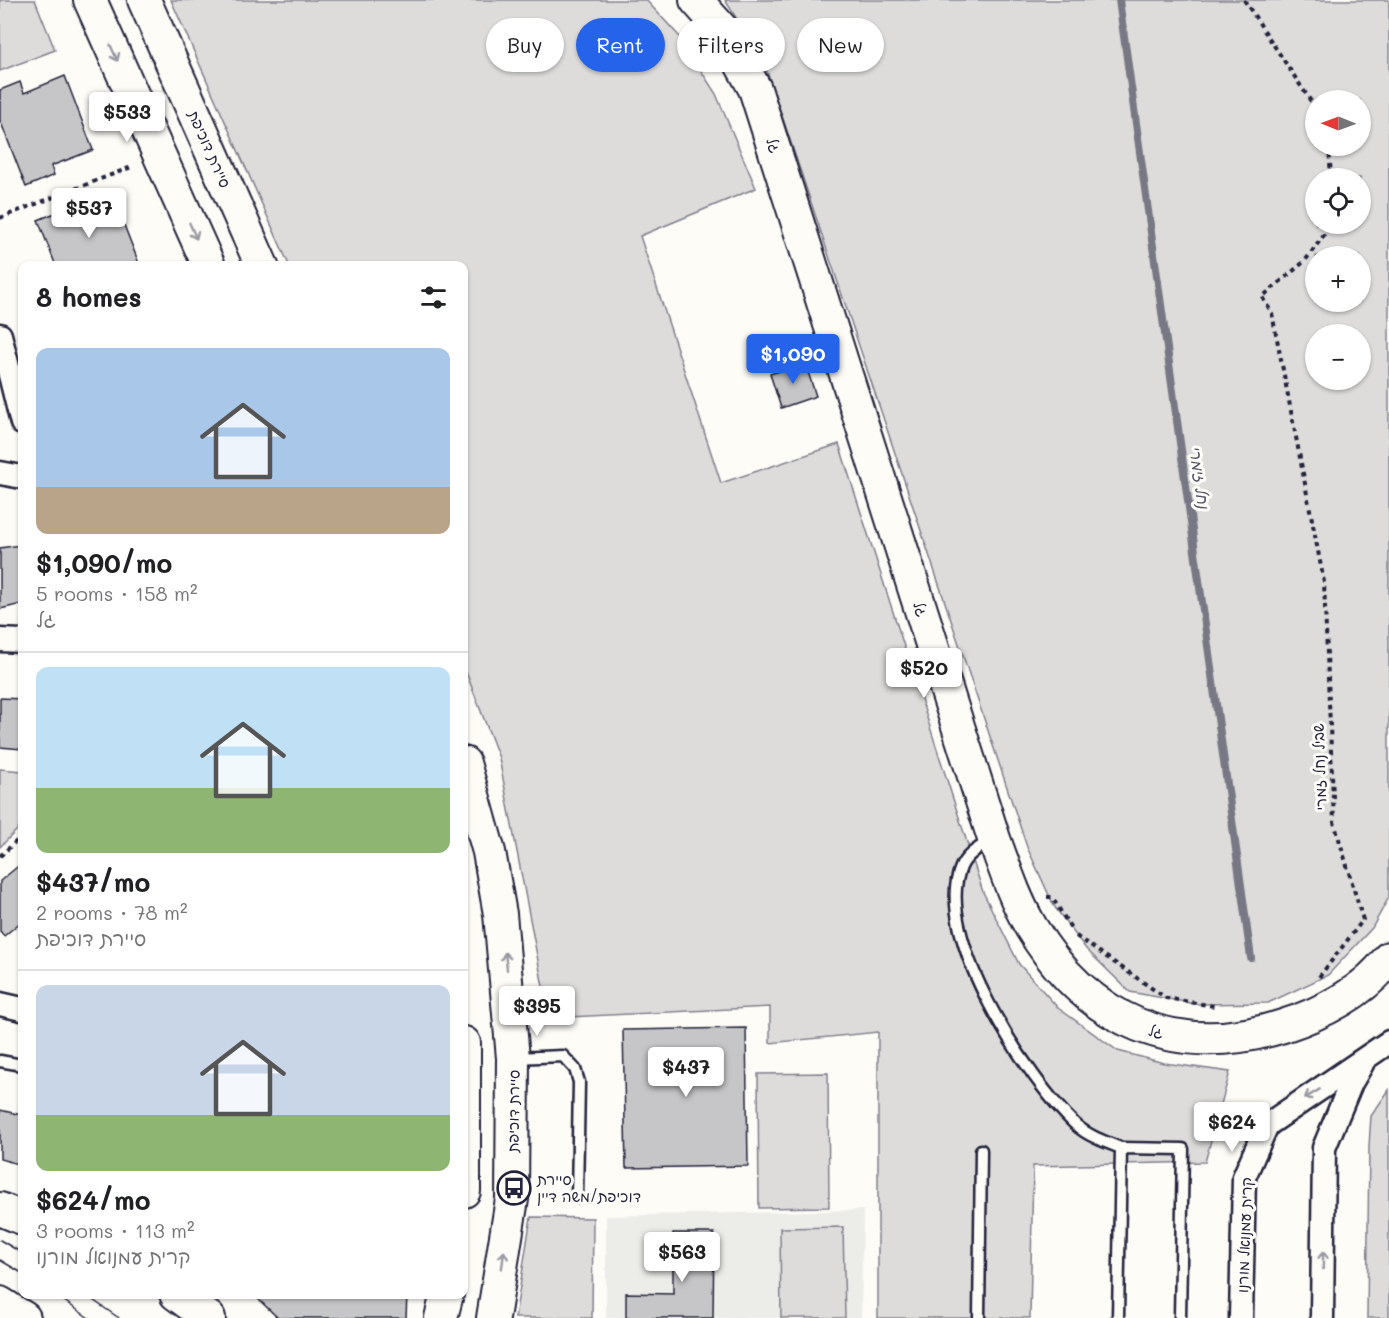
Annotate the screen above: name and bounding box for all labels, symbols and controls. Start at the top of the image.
chip: Buy [486,18,564,72]
chip: Rent [576,18,665,72]
chip: Filters [677,18,785,72]
chip: New [797,18,884,72]
one-way arrow [108,44,120,62]
north arrow [1305,90,1371,156]
map controls [1305,90,1371,390]
pin: $533 [91,92,163,143]
text: $533 [103,98,151,124]
street label: סיירת דוכיפת [184,106,236,191]
street label: גל [762,135,786,155]
button: locate [1305,168,1371,234]
pin: $537 [53,188,125,239]
text: $537 [65,194,113,220]
one-way arrow [188,222,200,240]
button: + [1305,246,1371,312]
text: 8 homes [36,280,142,314]
icon: filters [417,281,450,314]
button: − [1305,324,1371,390]
pin: $1,090 [744,334,842,385]
text: $1,090 [760,340,826,366]
icon: home [189,387,297,495]
water label: נחל זימרי [1185,444,1215,511]
text: $1,090/mo [36,546,172,580]
text: 5 rooms · 158 m² [36,580,198,606]
street label: גל [909,599,933,619]
text: גל [36,606,56,632]
pin: $520 [888,648,960,699]
text: $520 [900,654,948,680]
icon: home [189,706,297,814]
street label: שביל נחל זמרי [1307,723,1331,811]
text: $437/mo [36,865,150,899]
text: 2 rooms · 78 m² [36,899,188,925]
text: סיירת דוכיפת [36,925,146,951]
one-way arrow [500,952,511,972]
pin: $395 [501,986,573,1037]
text: $395 [513,992,561,1018]
street label: גל [1147,1020,1165,1042]
icon: home [189,1024,297,1132]
pin: $437 [650,1047,722,1098]
text: $437 [662,1053,710,1079]
street label: סיירת דוכיפת [502,1069,524,1154]
one-way arrow [1304,1088,1321,1100]
pin: $624 [1196,1102,1268,1153]
text: $624 [1208,1108,1256,1134]
place label: סיירת דוכיפת/משה דיין [536,1169,641,1206]
bus stop icon: סיירת דוכיפת/משה דיין [496,1170,532,1206]
street label: קרית עמנואל מורנו [1232,1177,1256,1293]
text: $624/mo [36,1183,150,1217]
text: 3 rooms · 113 m² [36,1217,195,1243]
pin: $563 [646,1232,718,1283]
text: $563 [658,1238,706,1264]
text: קרית עמנואל מורנו [36,1243,191,1269]
one-way arrow [1317,1250,1328,1270]
one-way arrow [497,1251,508,1271]

